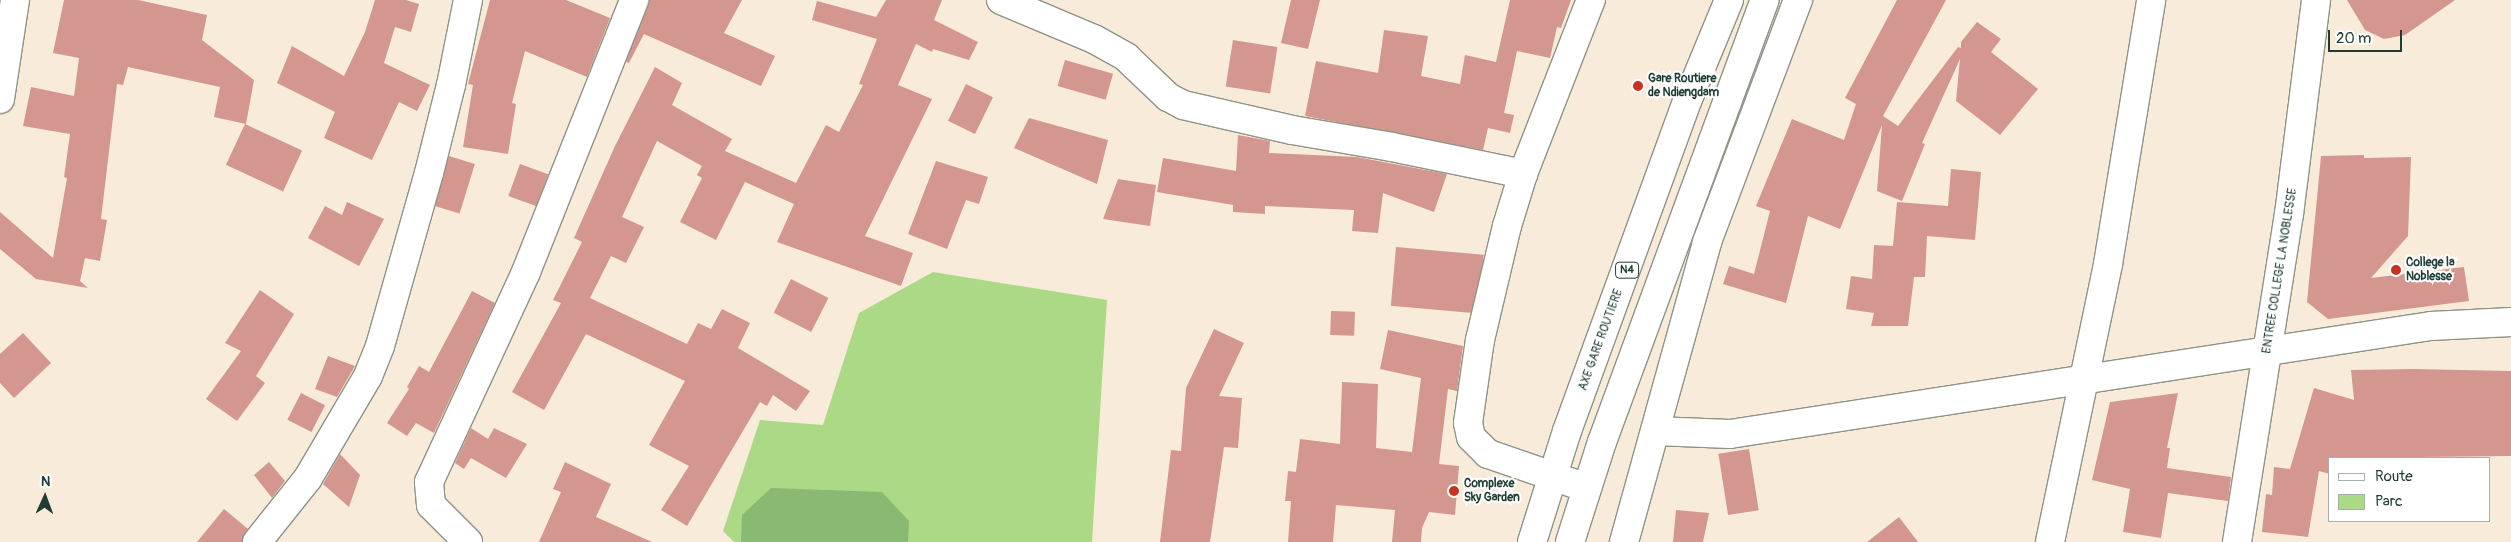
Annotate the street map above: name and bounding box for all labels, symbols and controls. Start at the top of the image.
scale bar [2331,20,2405,52]
text: 20 m [2336,29,2371,48]
place label: Gare Routiere de Ndiengdam [1648,72,1719,100]
marker: Gare Routiere de Ndiengdam [1632,80,1644,92]
street label: ENTREE COLLEGE LA NOBLESSE [2260,187,2300,355]
place label: College la Noblesse [2406,256,2454,284]
road number: N4 [1614,262,1640,278]
marker: College la Noblesse [2390,264,2402,276]
street label: AXE GARE ROUTIERE [1576,287,1626,393]
legend [2328,457,2491,522]
text: Route [2375,467,2413,486]
north arrow [20,472,70,522]
text: N [41,473,51,490]
place label: Complexe Sky Garden [1464,477,1520,505]
marker: Complexe Sky Garden [1448,485,1460,497]
text: Parc [2375,492,2403,511]

